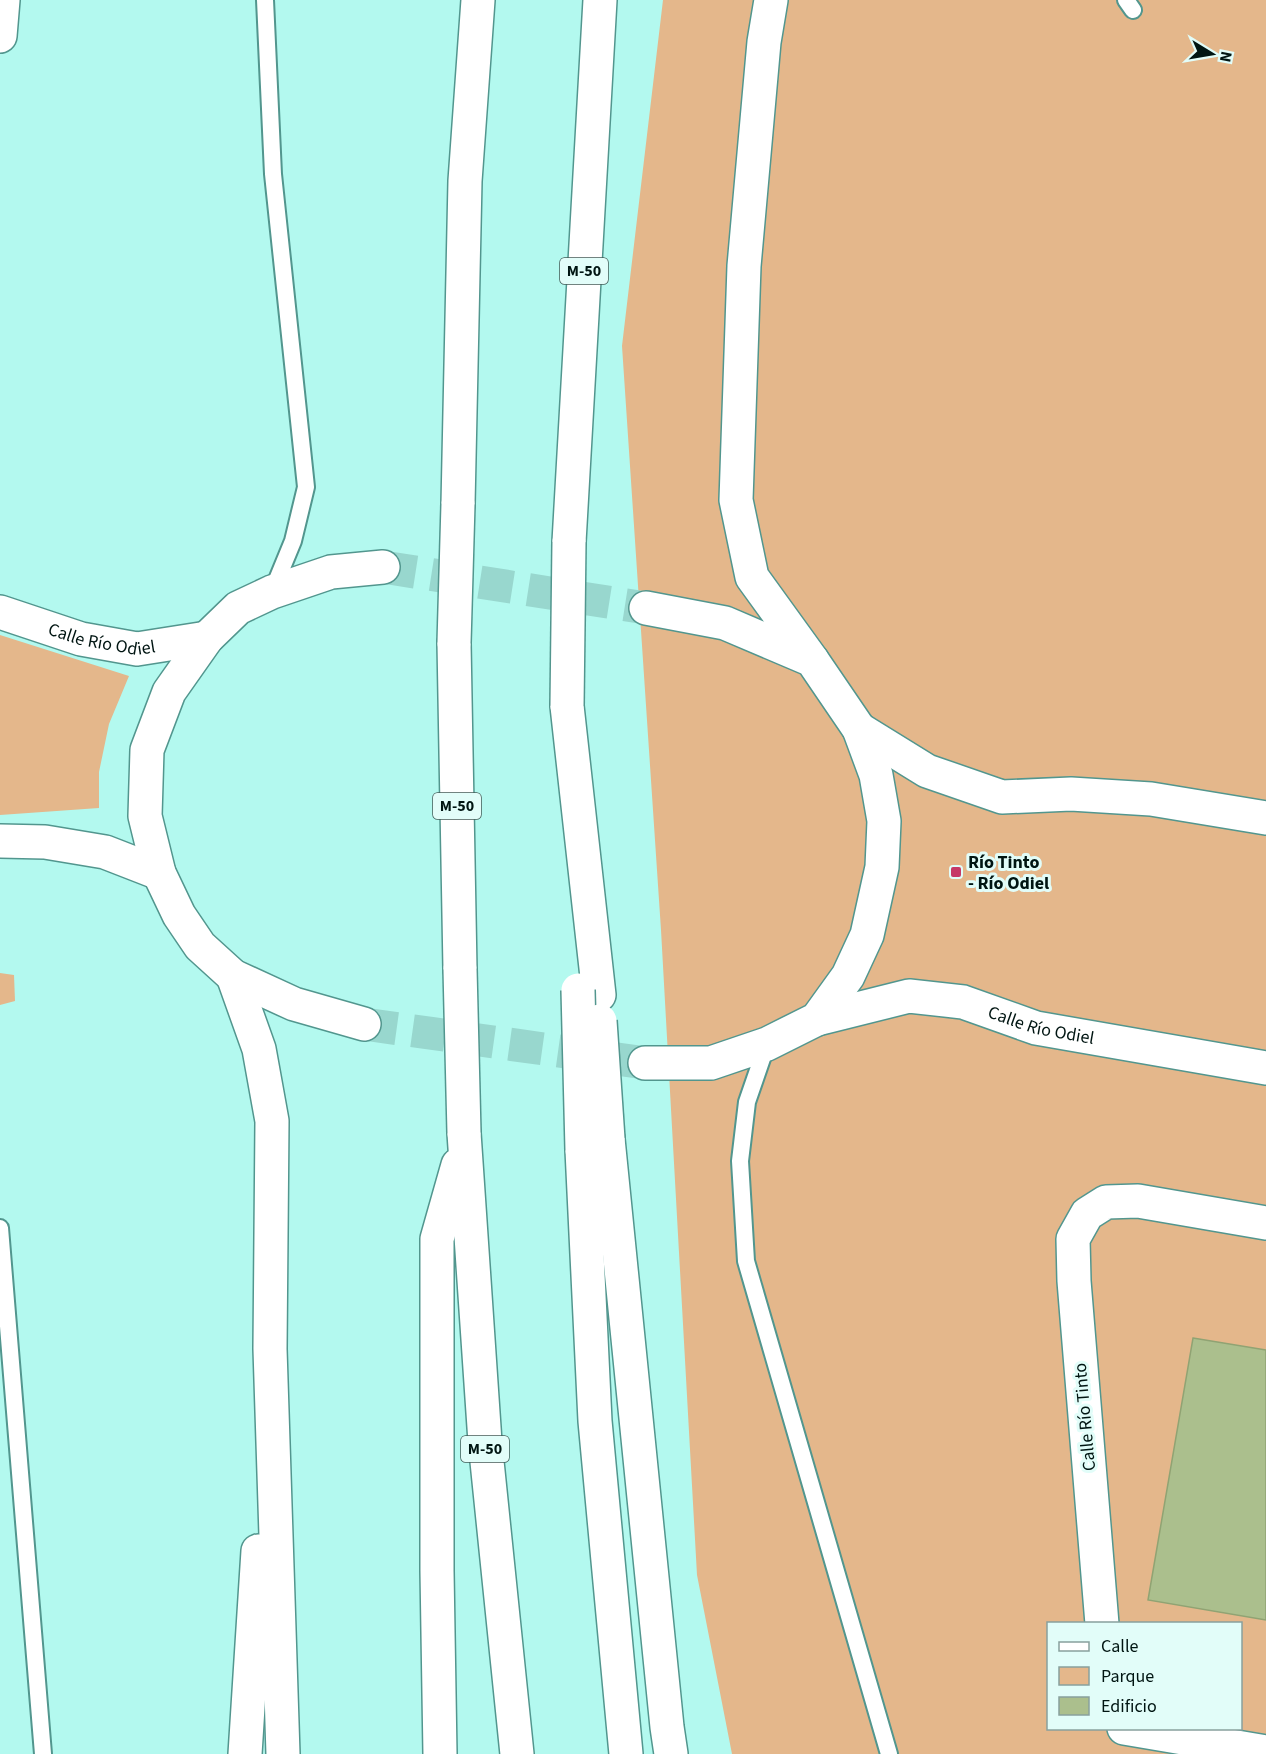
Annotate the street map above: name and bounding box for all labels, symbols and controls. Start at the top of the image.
north arrow [1182,24,1242,84]
text: N [1214,49,1238,64]
road number: M-50 [560,258,608,284]
street label: Calle Río Odiel [45,616,157,661]
road number: M-50 [433,793,481,819]
place label: Río Tinto - Río Odiel [968,850,1049,896]
marker: Río Tinto - Río Odiel [949,865,963,879]
street label: Calle Río Odiel [985,999,1096,1050]
street label: Calle Río Tinto [1068,1362,1102,1472]
road number: M-50 [461,1436,509,1462]
legend [1047,1622,1242,1730]
text: Calle [1101,1634,1139,1659]
text: Parque [1101,1664,1154,1689]
text: Edificio [1101,1694,1157,1719]

